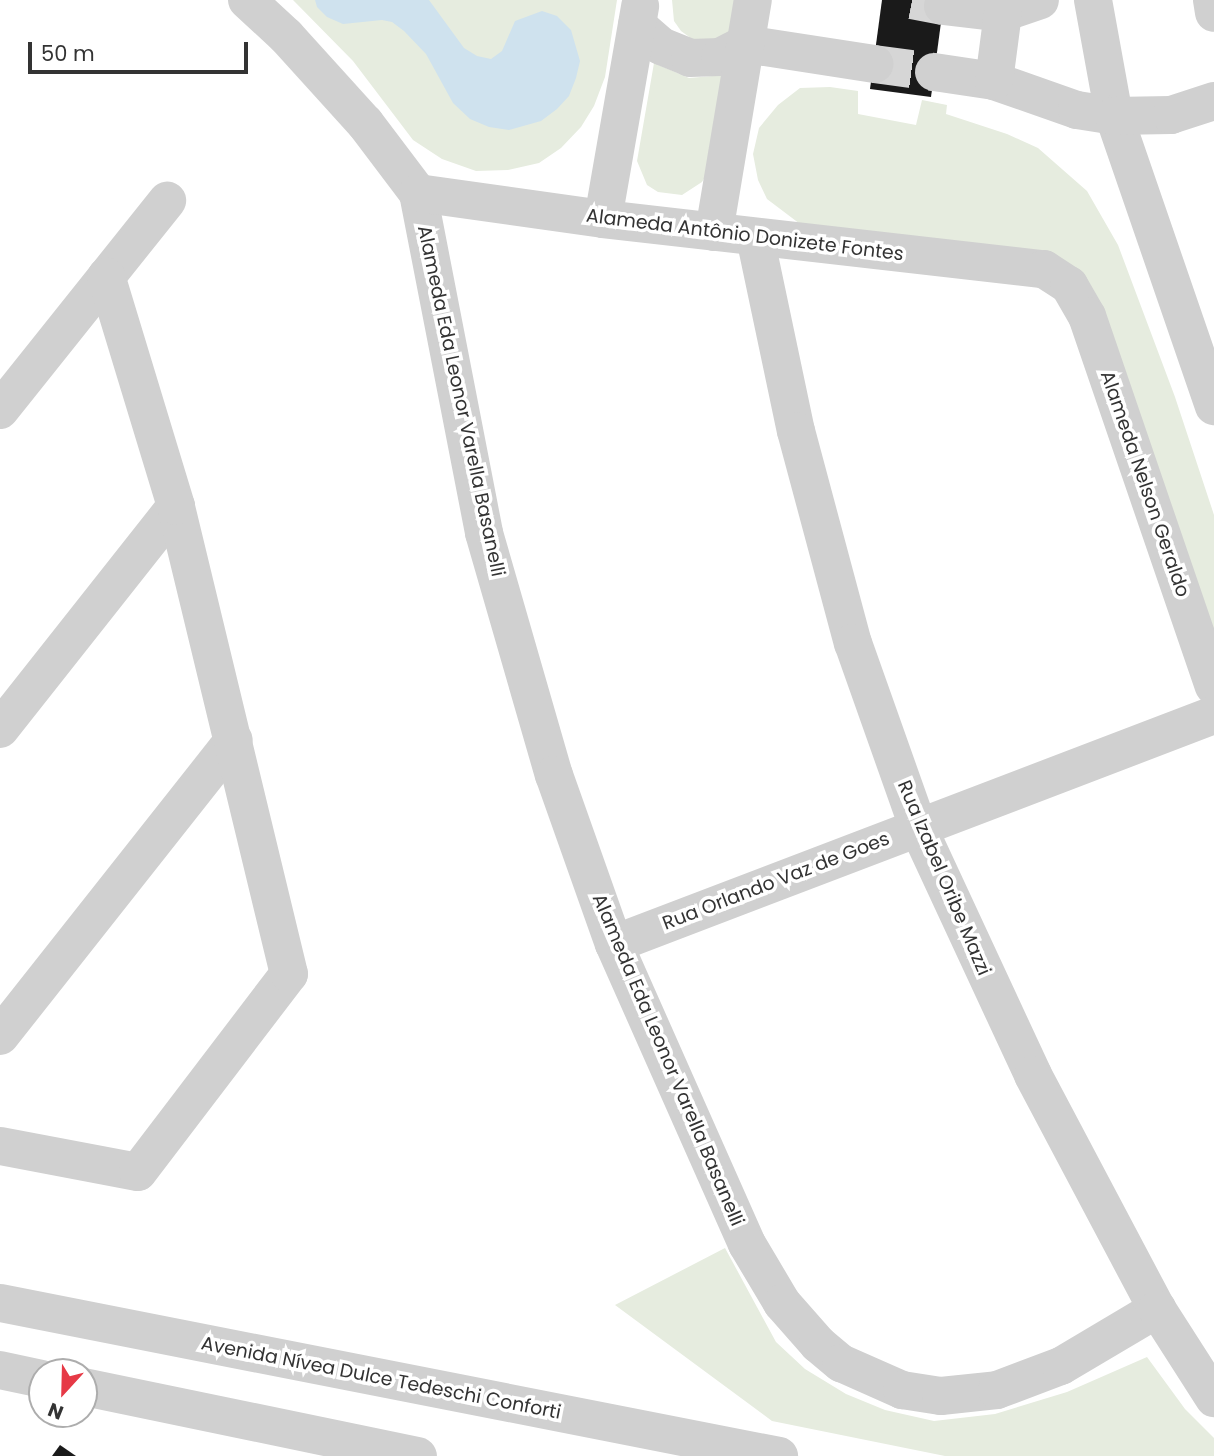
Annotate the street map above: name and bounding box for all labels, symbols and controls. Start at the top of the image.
scale bar [32,28,252,72]
text: 50 m [41,39,95,68]
street label: Alameda Antônio Donizete Fontes [585,204,905,266]
street label: Alameda Eda Leonor Varella Basanelli [413,223,509,579]
street label: Alameda Nelson Geraldo [1096,368,1194,600]
street label: Rua Izabel Oribe Mazzi [893,777,995,979]
street label: Rua Orlando Vaz de Goes [659,827,893,935]
street label: Alameda Eda Leonor Varella Basanelli [587,890,749,1230]
street label: Avenida Nívea Dulce Tedeschi Conforti [199,1332,563,1424]
north arrow [28,1358,98,1428]
text: N [44,1396,67,1426]

